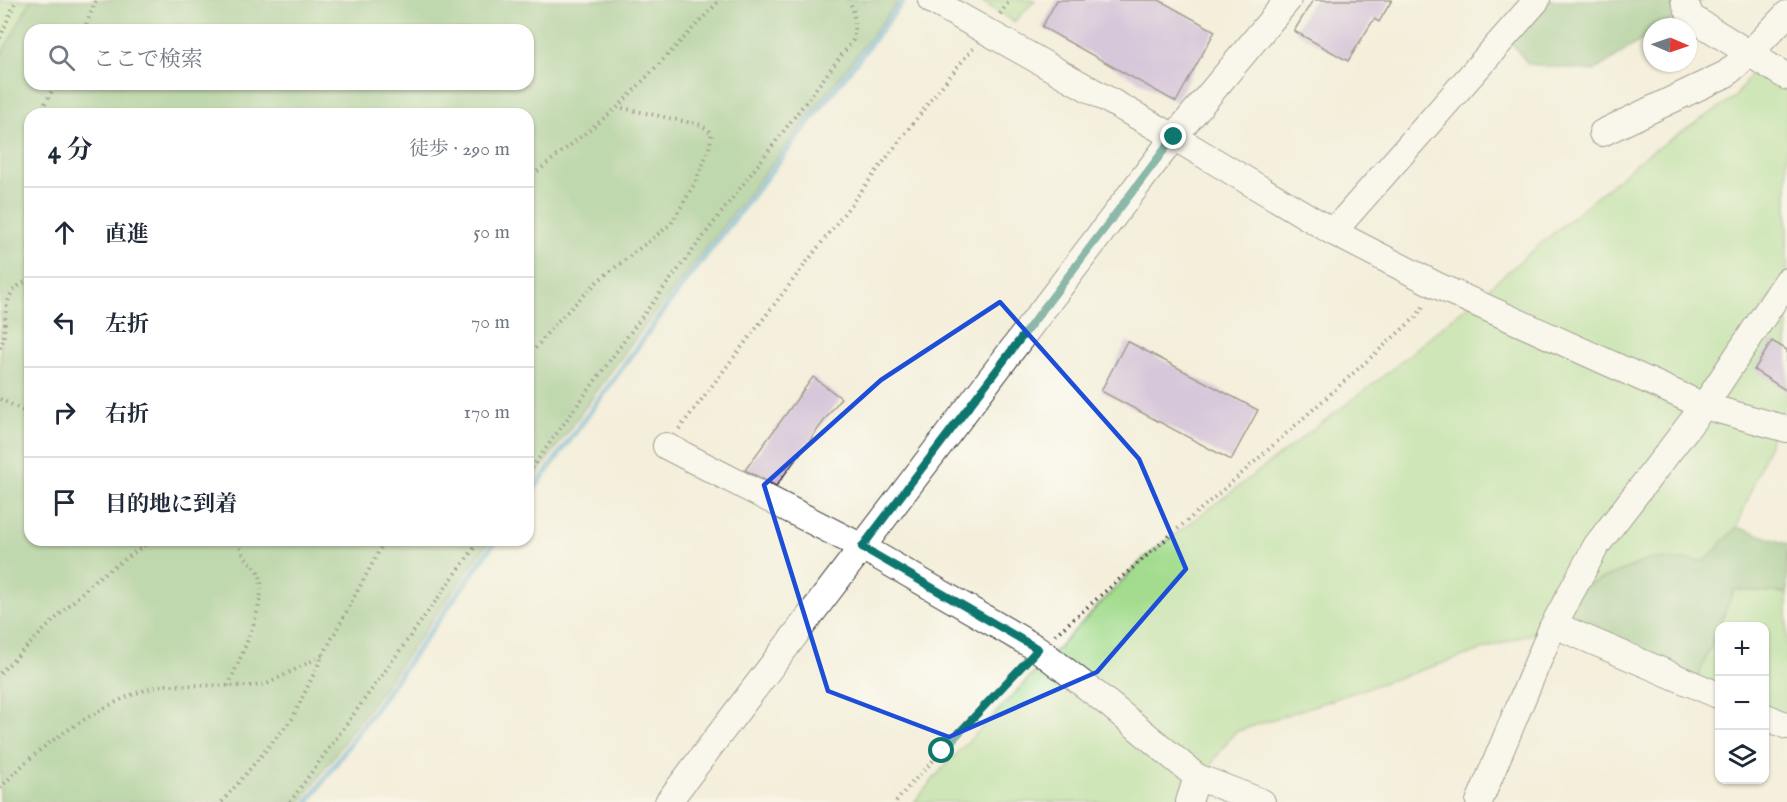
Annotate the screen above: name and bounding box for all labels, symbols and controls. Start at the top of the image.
north arrow [1643,18,1697,72]
search box [24,24,534,90]
icon: search [45,41,78,74]
text: ここで検索 [93,46,203,74]
route end [1160,123,1186,149]
text: 4 分 [48,134,92,167]
text: 徒歩 · 290 m [409,137,510,162]
icon: ahead [48,216,81,249]
text: 50 m [473,220,510,245]
text: 直進 [105,221,149,249]
icon: left [48,306,81,339]
text: 70 m [471,310,510,335]
text: 左折 [105,311,149,339]
icon: right [48,396,81,429]
text: 170 m [464,400,510,425]
text: 右折 [105,401,149,429]
icon: arrive [48,486,81,519]
text: 目的地に到着 [105,491,237,519]
map controls [1715,622,1769,784]
button: + [1715,622,1769,676]
button: − [1715,676,1769,730]
button: layers [1715,730,1769,784]
route start [928,737,954,763]

